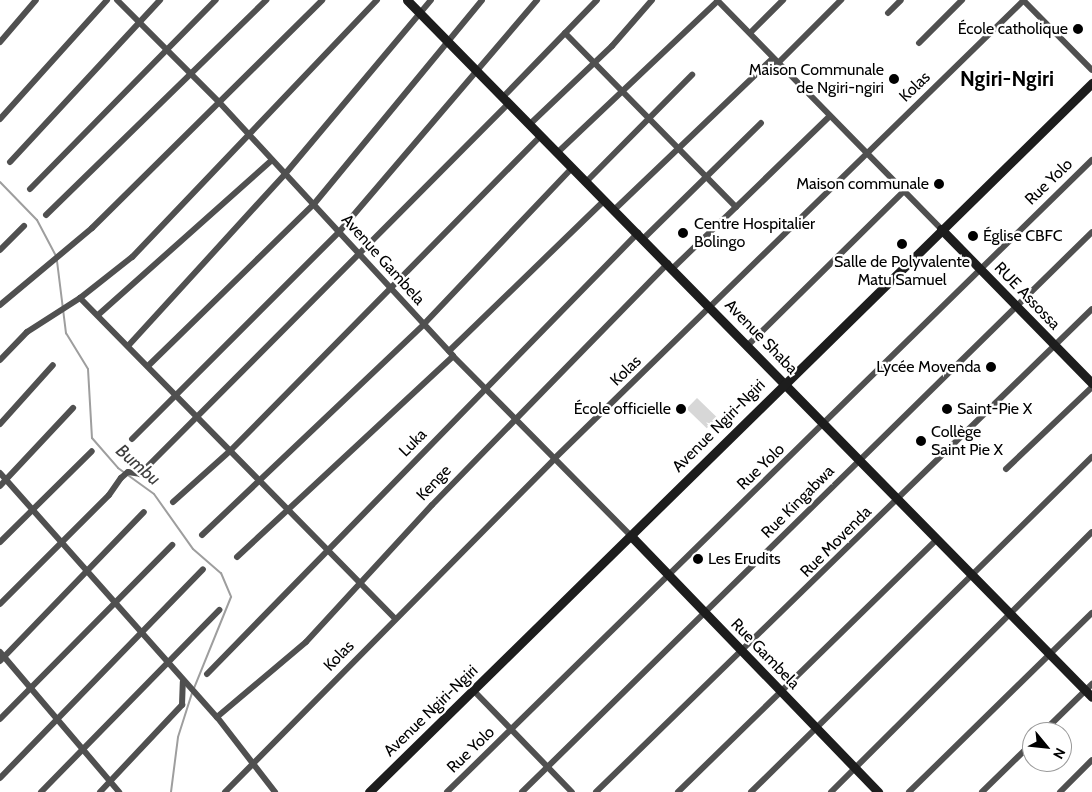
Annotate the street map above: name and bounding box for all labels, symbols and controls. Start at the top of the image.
place label: École catholique [958,19,1068,39]
marker: École catholique [1072,23,1084,35]
place label: Maison Communale de Ngiri-ngiri [749,60,884,98]
district label: Ngiri-Ngiri [960,66,1054,92]
street label: Kolas [896,68,934,106]
marker: Maison Communale de Ngiri-ngiri [888,73,900,85]
street label: Rue Yolo [1021,155,1077,209]
place label: Maison communale [796,174,929,194]
marker: Maison communale [933,178,945,190]
street label: Avenue Gambela [337,211,429,309]
place label: Centre Hospitalier Bolingo [694,214,815,252]
marker: Centre Hospitalier Bolingo [676,226,690,240]
place label: Église CBFC [983,226,1063,246]
marker: Église CBFC [967,230,979,242]
marker: Salle de Polyvalente Matu Samuel [896,238,908,250]
place label: Salle de Polyvalente Matu Samuel [834,252,970,290]
street label: RUE Assossa [990,258,1064,334]
street label: Avenue Shaba [721,296,801,378]
street label: Kolas [607,352,645,390]
place label: Lycée Movenda [876,357,981,377]
marker: Lycée Movenda [985,361,997,373]
street label: Avenue Ngiri-Ngiri [669,376,769,476]
place label: École officielle [574,399,671,419]
place label: Saint-Pie X [957,399,1032,419]
marker: École officielle [675,403,687,415]
marker: Saint-Pie X [941,403,953,415]
place label: Collège Saint Pie X [931,422,1003,460]
street label: Luka [395,425,431,461]
marker: Collège Saint Pie X [915,435,927,447]
water label: Bumbu [111,440,165,490]
street label: Rue Yolo [733,440,789,494]
street label: Kenge [413,461,455,505]
street label: Rue Kingabwa [758,462,838,542]
street label: Rue Movenda [797,503,875,581]
place label: Les Erudits [708,549,781,569]
marker: Les Erudits [692,553,704,565]
street label: Rue Gambela [727,615,803,693]
street label: Kolas [320,637,358,675]
street label: Avenue Ngiri-Ngiri [380,661,482,761]
north arrow [1022,722,1072,772]
street label: Rue Yolo [443,723,499,777]
text: N [1049,745,1070,762]

